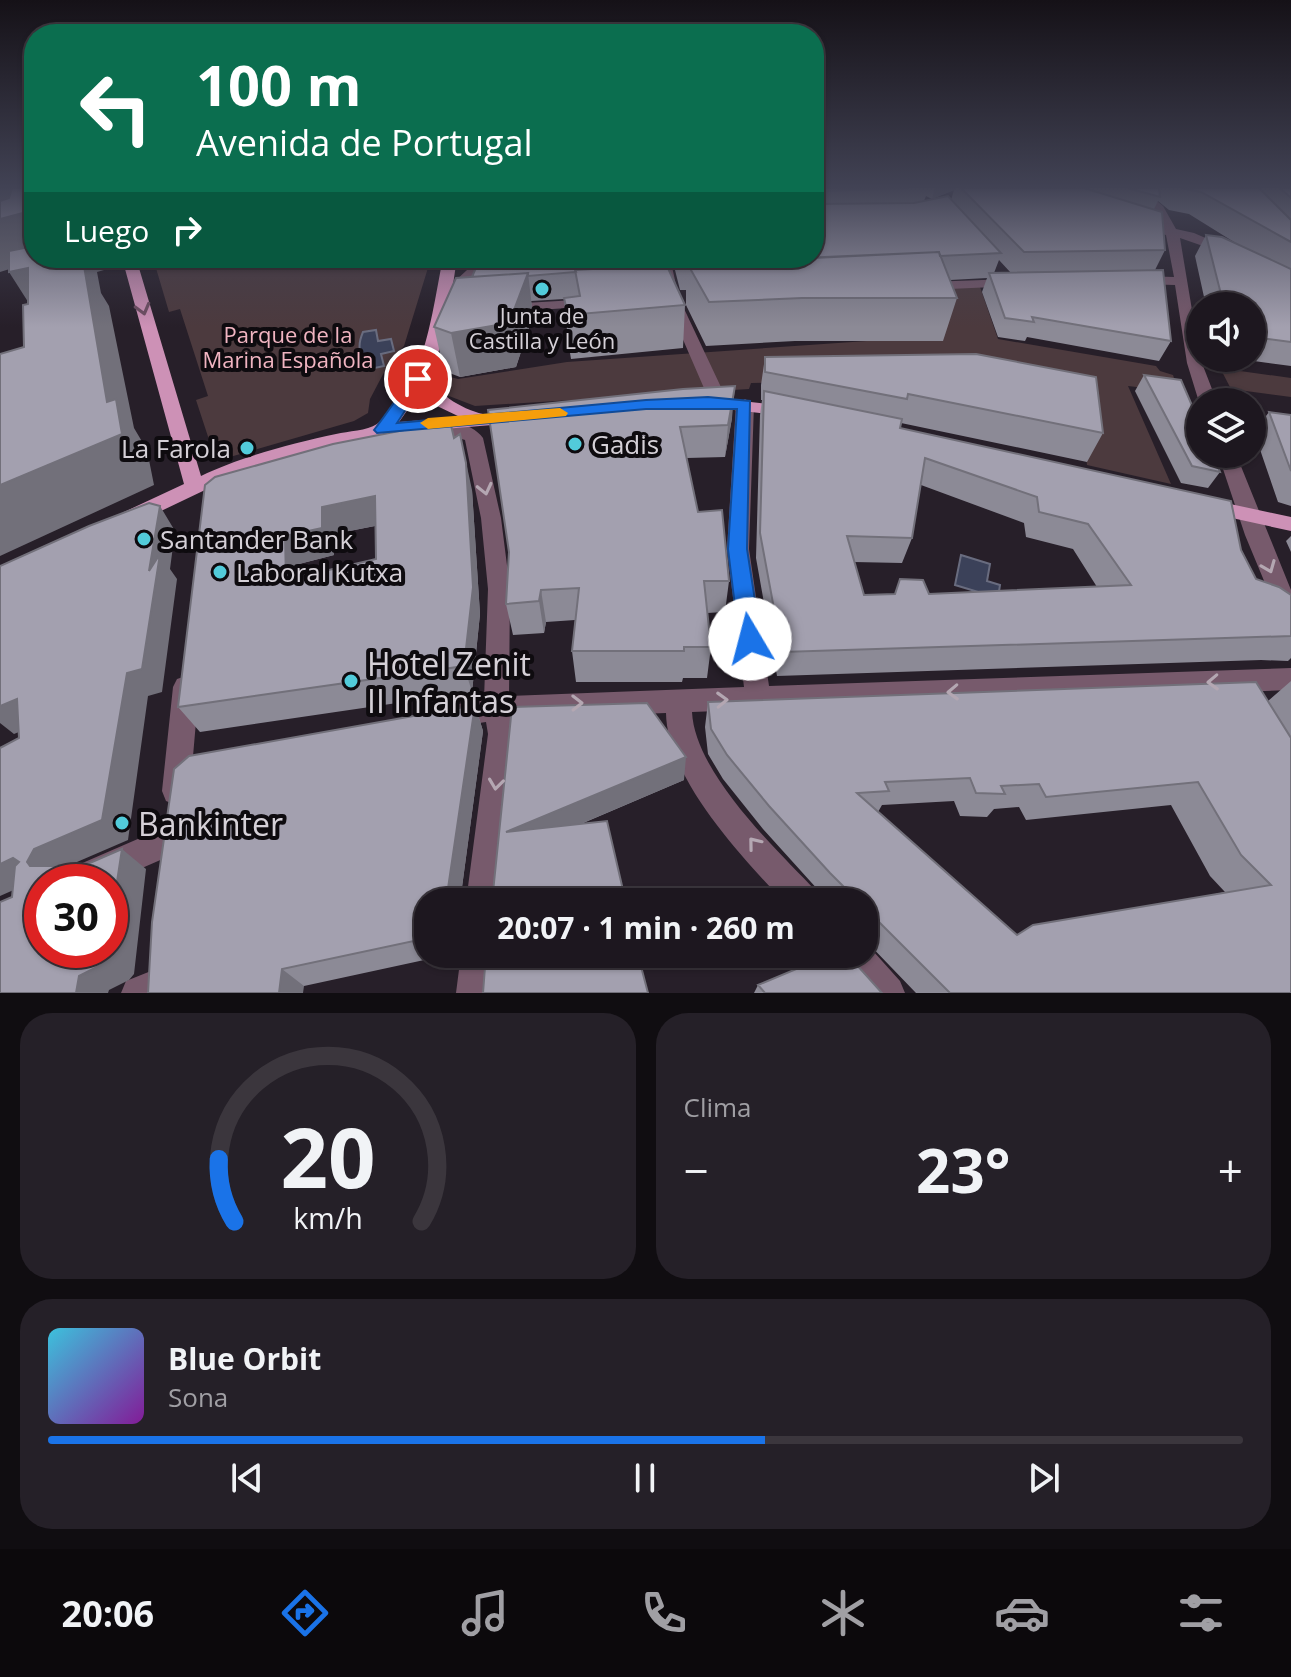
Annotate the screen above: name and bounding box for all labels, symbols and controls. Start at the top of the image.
text: 100 m [196,46,362,122]
icon: left [64,56,168,160]
text: Avenida de Portugal [196,118,533,167]
icon: right [165,208,209,252]
text: Luego [64,210,149,251]
marker: Junta de Castilla y León [533,280,551,298]
map controls [1186,292,1266,468]
button: sound [1186,292,1266,372]
place label: Junta de Castilla y León [469,300,615,355]
one-way arrow [133,301,150,315]
park label: Parque de la Marina Española [203,319,373,374]
pin [384,345,452,413]
icon: arrive [396,357,440,401]
button: layers [1186,388,1266,468]
place label: Gadis [591,426,659,462]
place label: La Farola [121,430,231,466]
marker: Gadis [566,435,584,453]
marker: La Farola [238,439,256,457]
one-way arrow [476,482,493,496]
place label: Santander Bank [160,521,353,557]
marker: Santander Bank [135,530,153,548]
place label: Laboral Kutxa [236,554,403,590]
one-way arrow [1259,559,1276,573]
marker: Laboral Kutxa [211,563,229,581]
position arrow [708,597,792,681]
place label: Hotel Zenit II Infantas [367,642,531,722]
marker: Hotel Zenit II Infantas [342,672,360,690]
one-way arrow [1206,674,1219,691]
one-way arrow [946,684,959,701]
one-way arrow [716,691,729,708]
one-way arrow [571,694,584,712]
one-way arrow [487,778,504,791]
place label: Bankinter [138,802,283,845]
marker: Bankinter [113,814,131,832]
one-way arrow [749,838,764,852]
speed limit sign: 30 [24,864,128,968]
text: 20:07 · 1 min · 260 m [497,907,795,948]
text: Clima [684,1089,752,1125]
text: 20 [280,1099,375,1212]
text: 23° [916,1129,1010,1211]
text: − [684,1140,709,1200]
text: + [1218,1140,1243,1200]
text: km/h [293,1198,362,1237]
text: Blue Orbit [168,1338,321,1379]
text: Sona [168,1379,228,1415]
icon: previous [225,1456,269,1500]
icon: pause [623,1456,667,1500]
icon: next [1022,1456,1066,1500]
icon: directions [277,1585,333,1641]
icon: music [457,1585,513,1641]
icon: phone [636,1585,692,1641]
icon: climate [815,1585,871,1641]
icon: car [994,1585,1050,1641]
icon: filters [1173,1585,1229,1641]
text: 20:06 [62,1589,154,1638]

